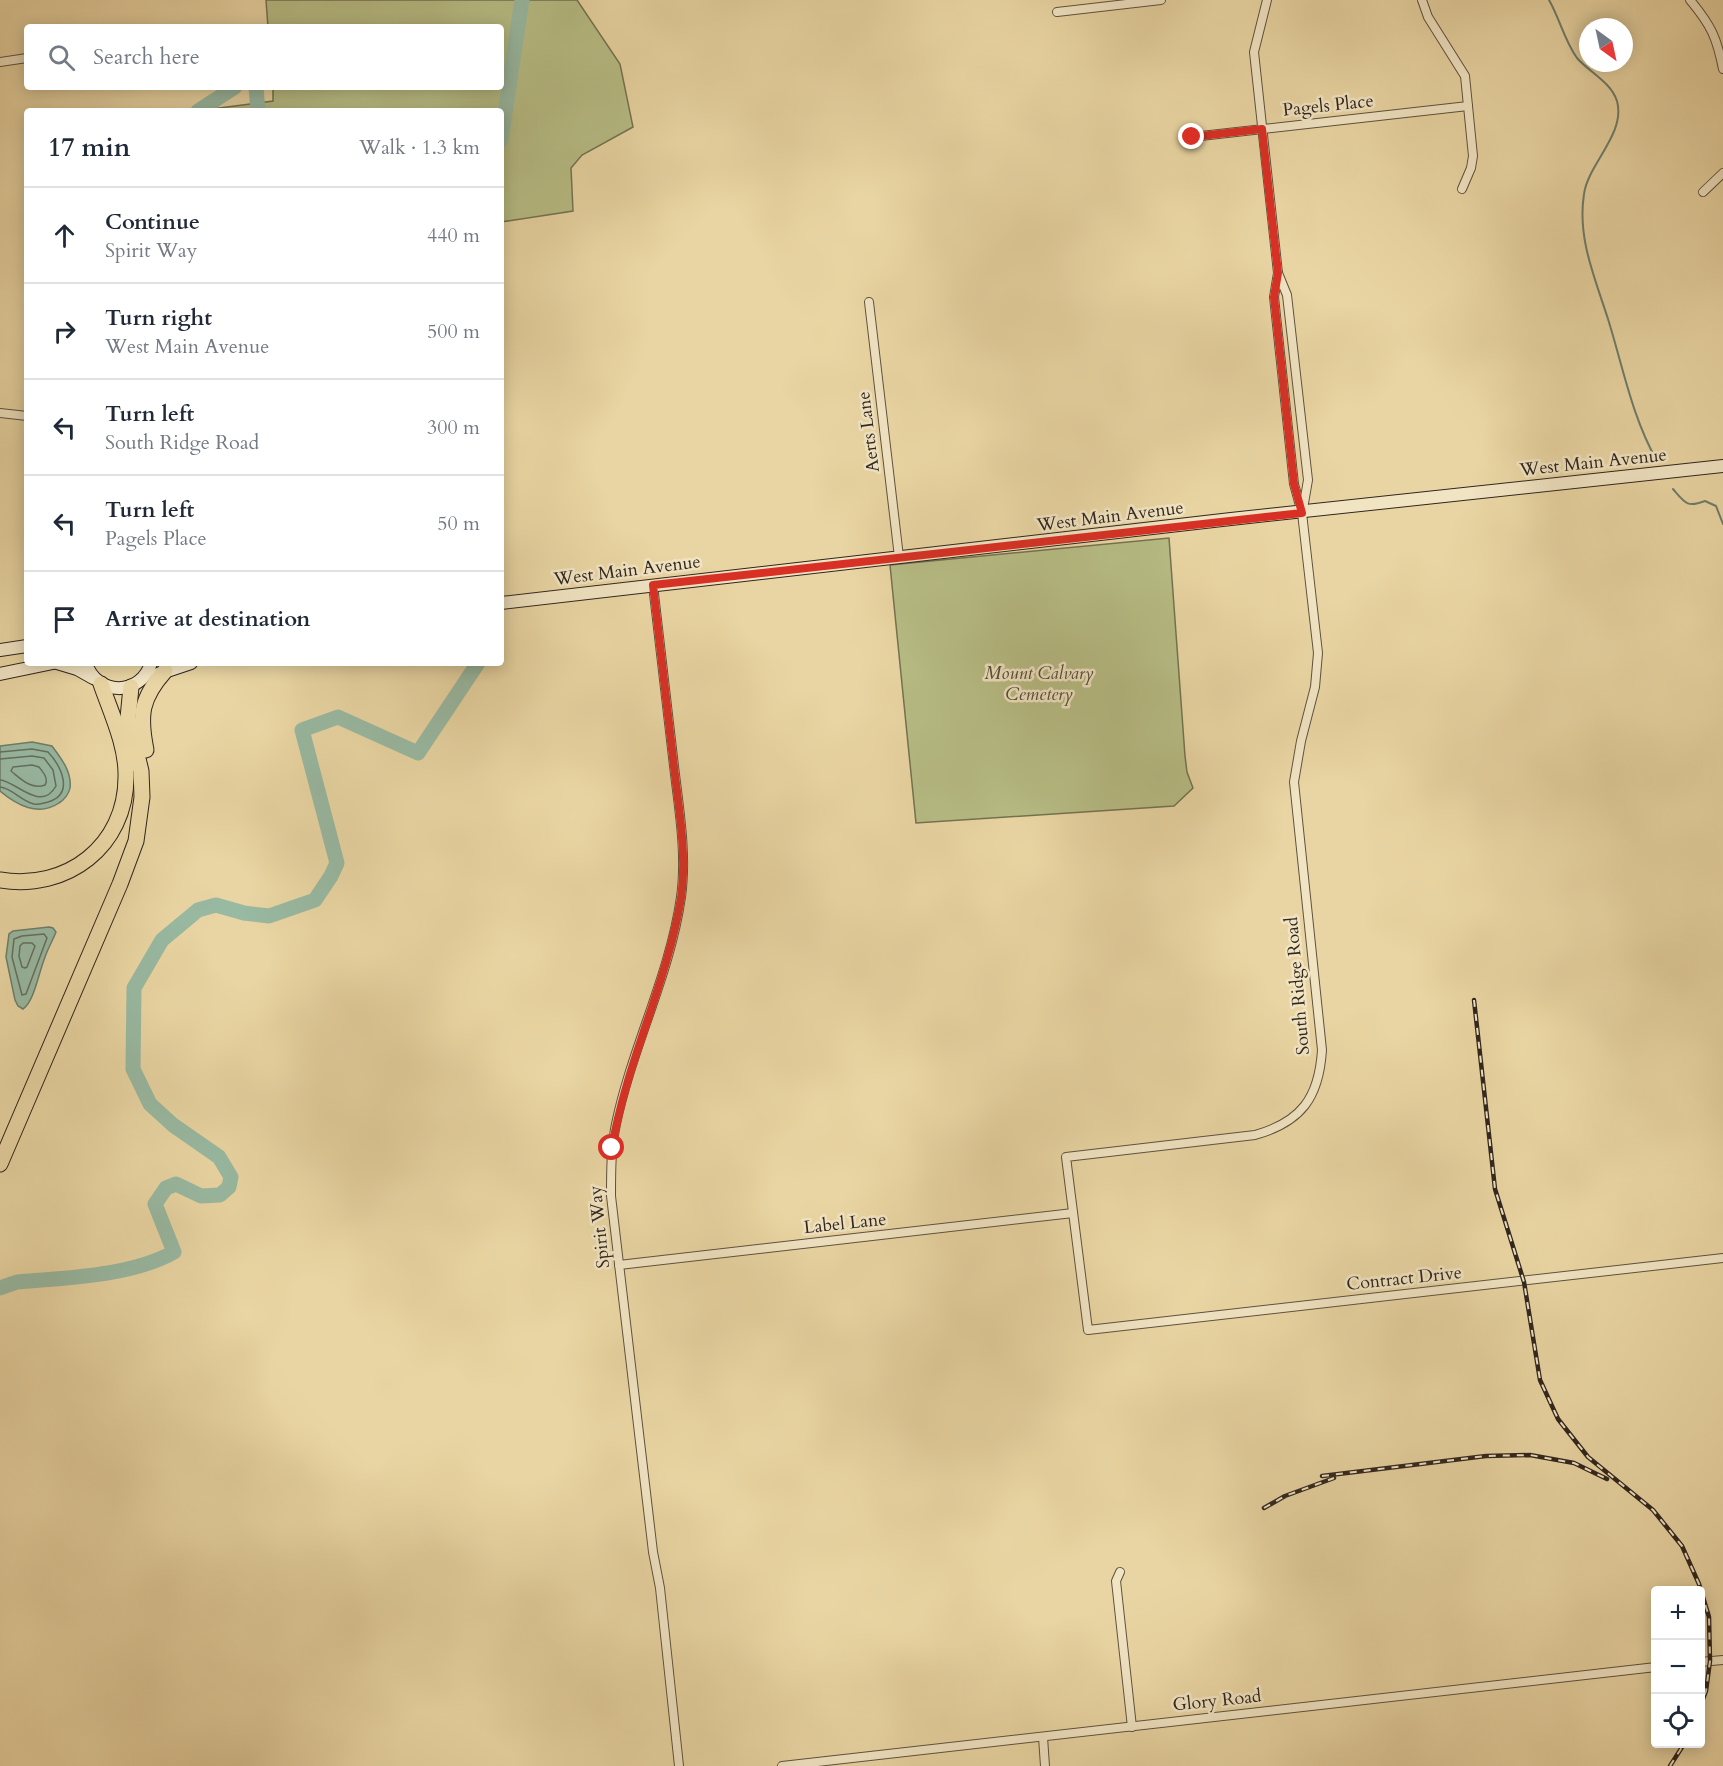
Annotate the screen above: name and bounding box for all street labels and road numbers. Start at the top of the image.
street label: Pagels Place [1281,88,1375,123]
street label: Aerts Lane [851,390,886,474]
street label: West Main Avenue [1517,442,1668,483]
street label: West Main Avenue [1034,495,1185,538]
street label: West Main Avenue [551,549,702,592]
street label: South Ridge Road [1279,915,1316,1056]
street label: Spirit Way [583,1184,616,1270]
street label: Label Lane [802,1207,888,1240]
street label: Contract Drive [1345,1260,1463,1297]
street label: Glory Road [1171,1683,1263,1718]

